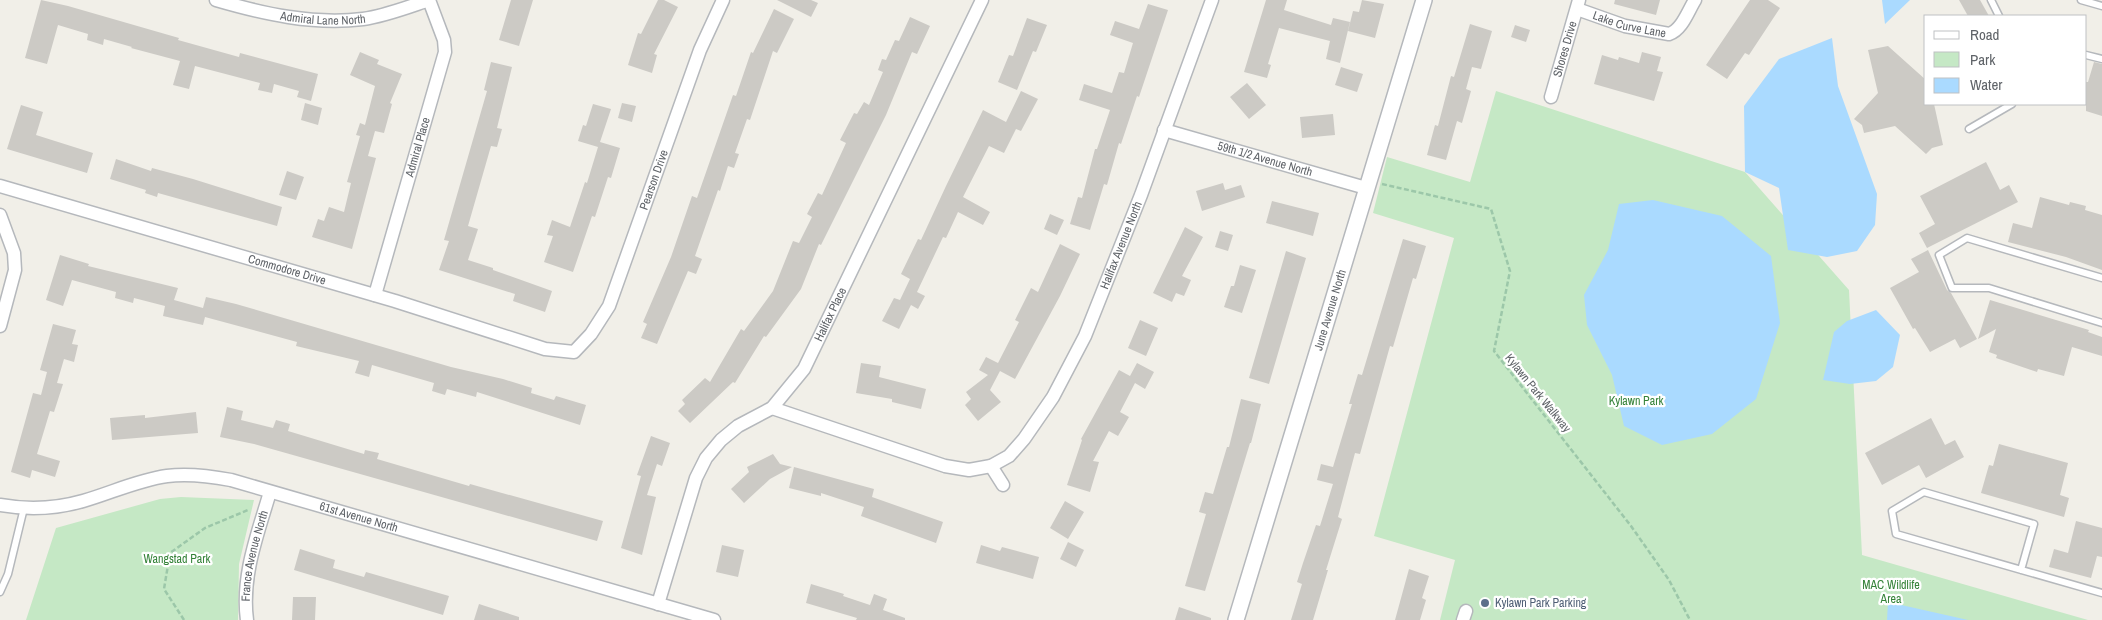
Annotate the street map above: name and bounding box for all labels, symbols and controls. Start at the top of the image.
street label: Lake Curve Lane [1591,7,1667,41]
street label: Admiral Lane North [278,8,366,29]
legend [1924,15,2087,105]
street label: Shores Drive [1549,19,1581,79]
text: Road [1970,24,1999,45]
text: Park [1970,49,1996,70]
text: Water [1970,74,2002,95]
street label: Admiral Place [401,115,434,180]
street label: 59th 1/2 Avenue North [1216,138,1314,180]
street label: Pearson Drive [636,147,672,212]
street label: Halifax Avenue North [1096,199,1146,291]
street label: Commodore Drive [246,251,328,289]
street label: June Avenue North [1310,268,1350,352]
street label: Halifax Place [811,285,850,344]
street label: Kylawn Park Walkway [1501,350,1575,436]
park label: Kylawn Park [1609,393,1663,409]
street label: 61st Avenue North [318,498,400,536]
street label: France Avenue North [238,508,272,602]
park label: Wangstad Park [144,551,211,567]
park label: MAC Wildlife Area [1862,577,1920,607]
place label: Kylawn Park Parking [1495,595,1587,611]
marker: Kylawn Park Parking [1479,597,1491,609]

